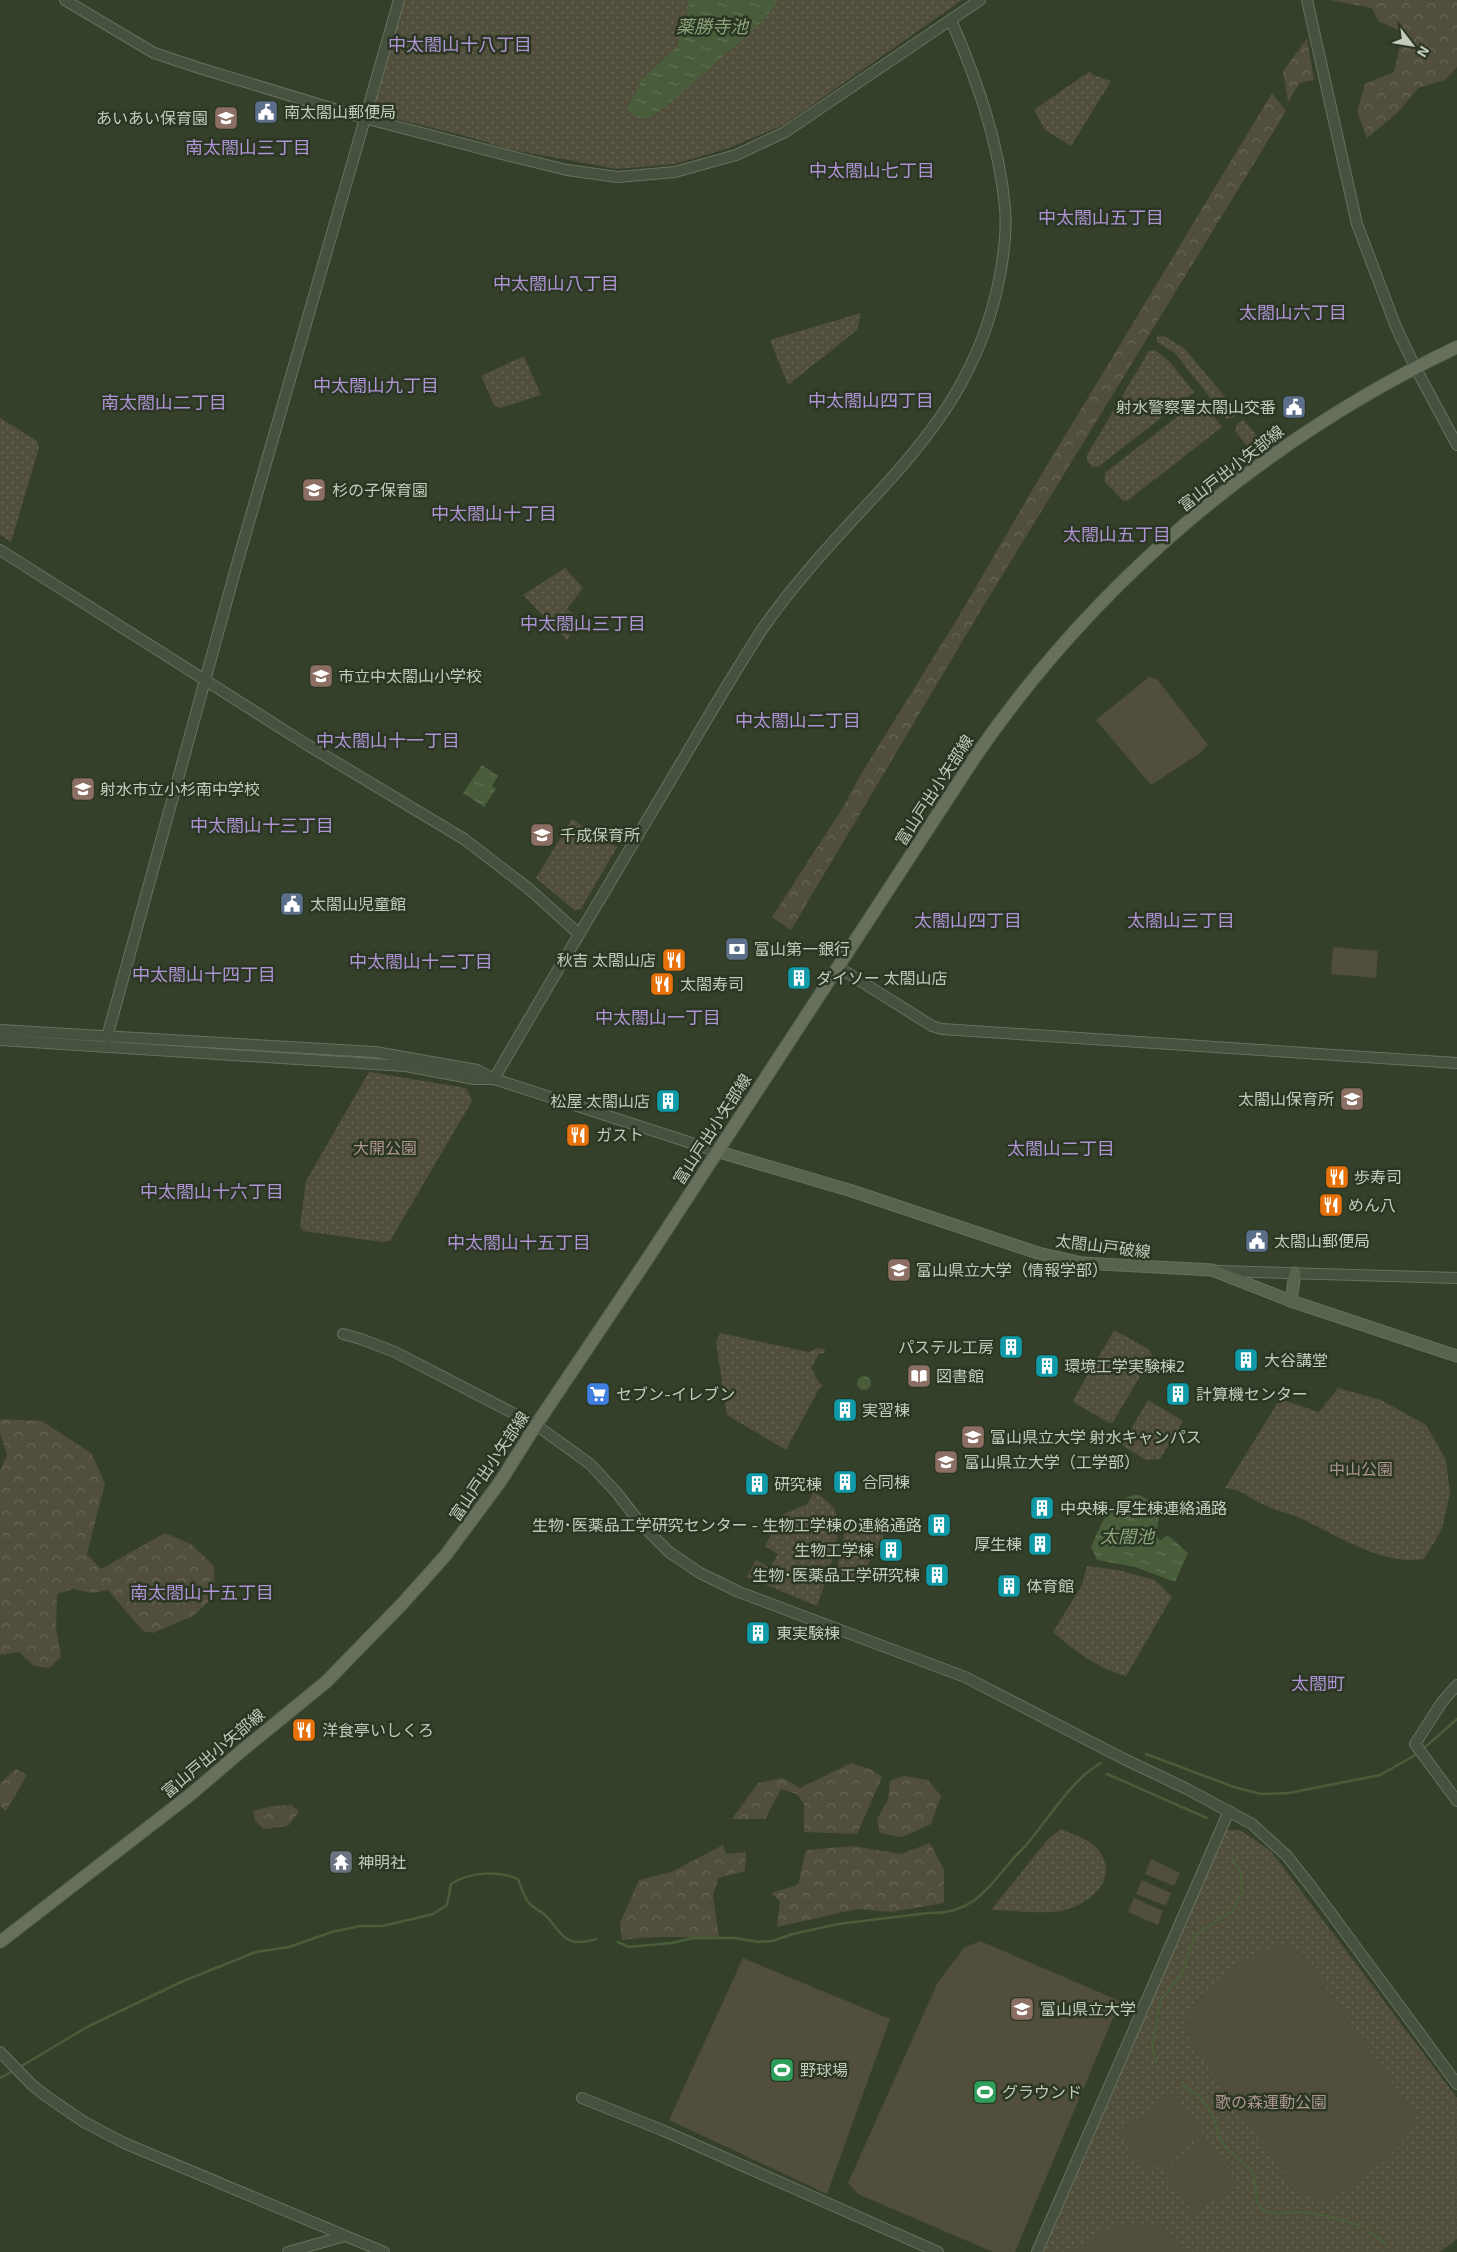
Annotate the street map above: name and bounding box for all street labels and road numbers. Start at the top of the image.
street label: 富山戸出小矢部線 [1174,421,1287,514]
street label: 富山戸出小矢部線 [891,731,976,849]
street label: 富山戸出小矢部線 [669,1070,754,1188]
street label: 太閤山戸破線 [1054,1230,1152,1261]
street label: 富山戸出小矢部線 [445,1407,532,1524]
street label: 富山戸出小矢部線 [158,1704,268,1801]

